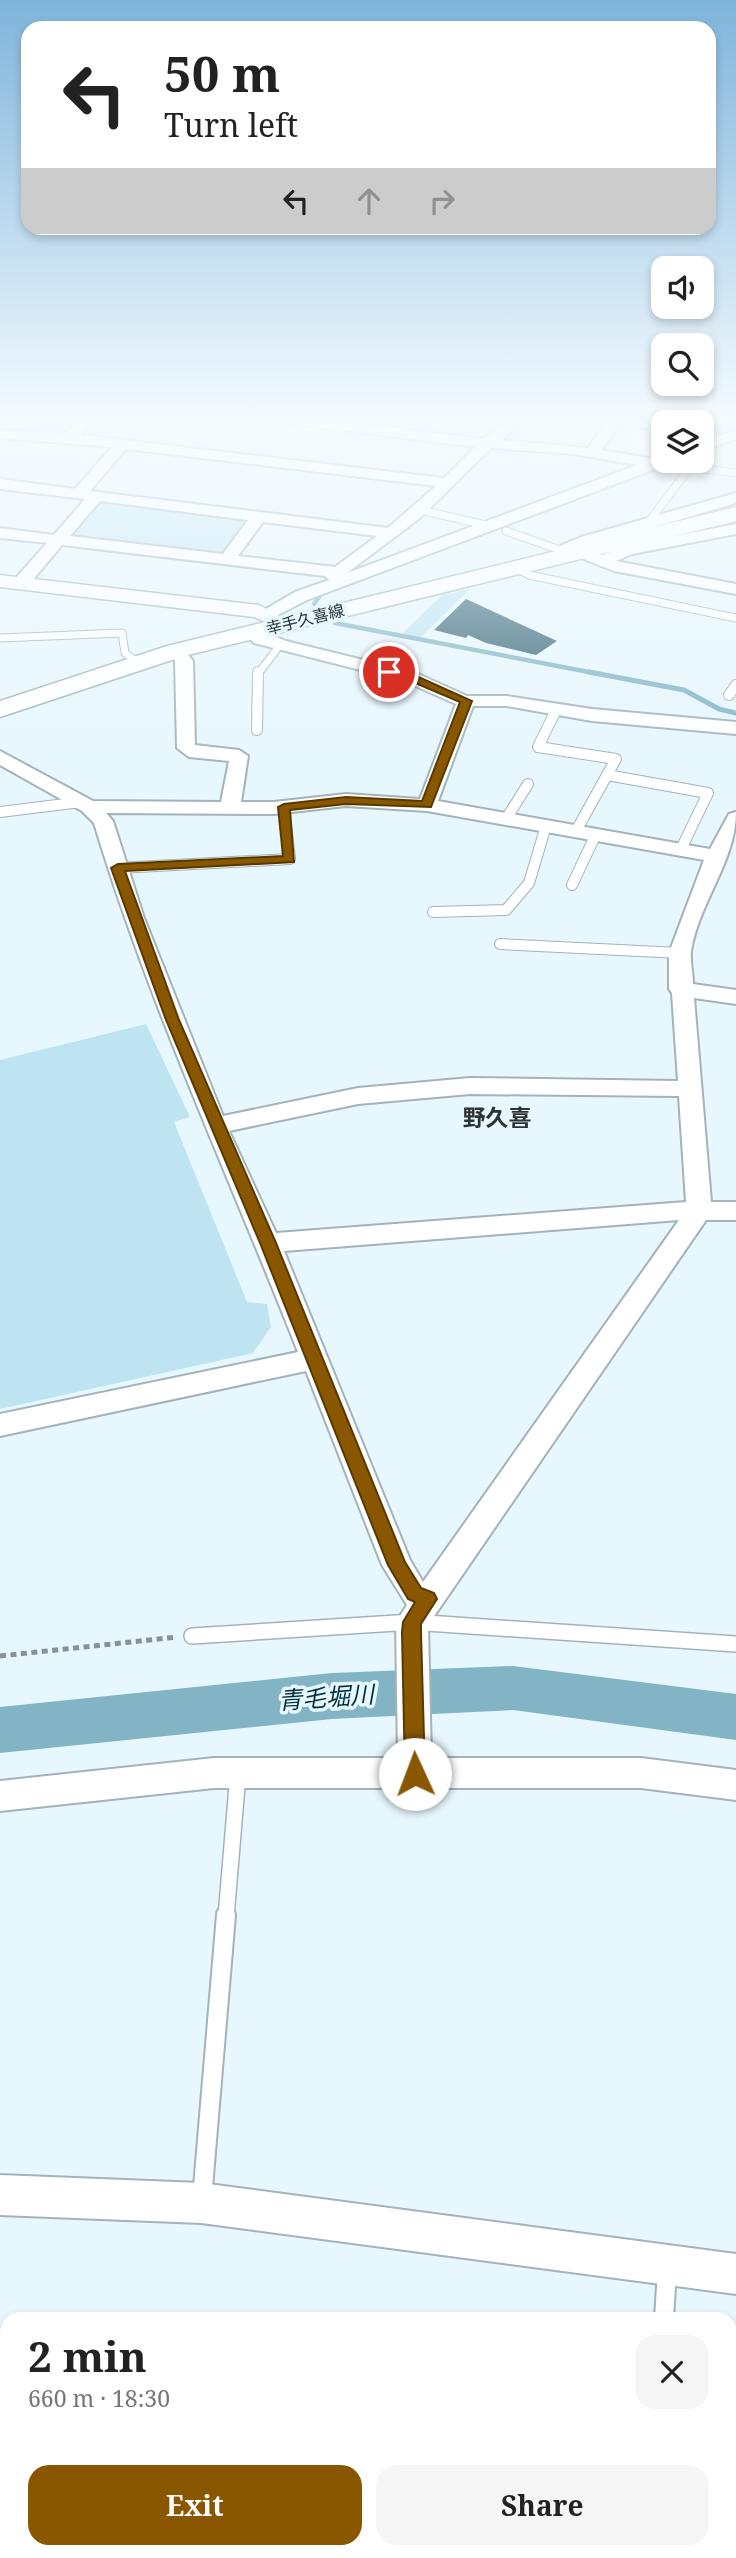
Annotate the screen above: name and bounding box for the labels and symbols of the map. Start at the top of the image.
street label: 幸手久喜線 [264,599,346,639]
pin [359,642,419,702]
district label: 野久喜 [463,1101,532,1133]
water label: 青毛堀川 [277,1676,378,1716]
position arrow [378,1737,452,1811]

